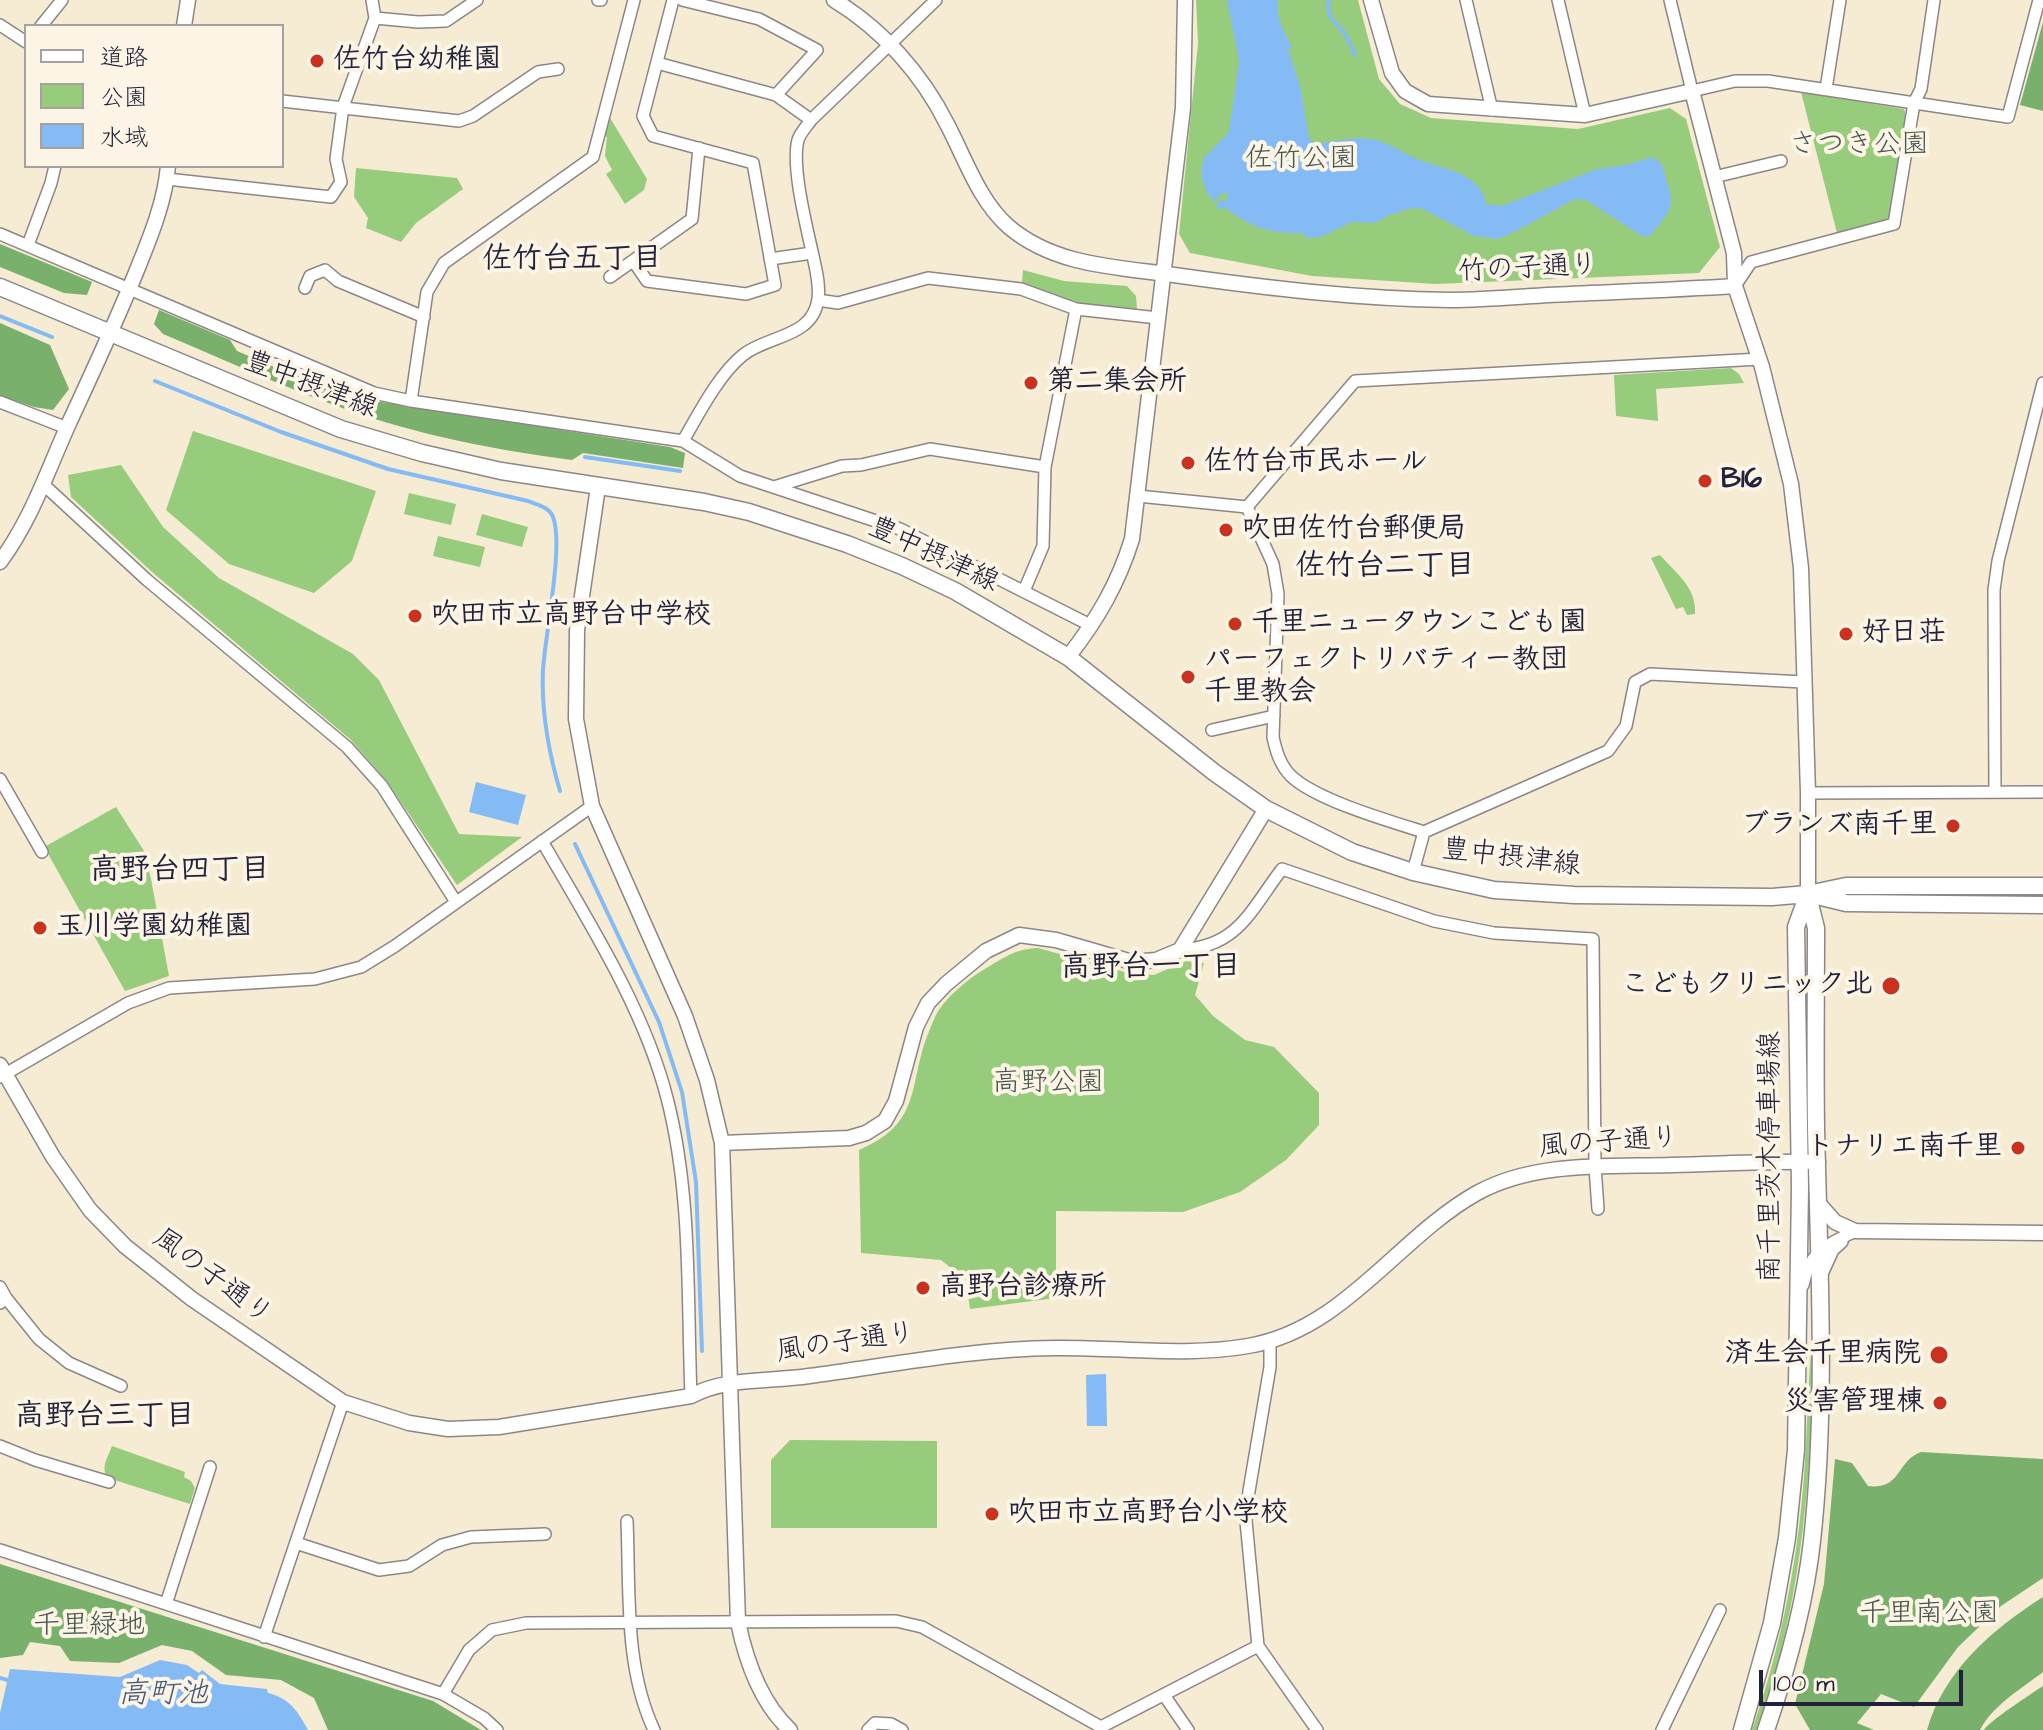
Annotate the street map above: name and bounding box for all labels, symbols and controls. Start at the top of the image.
legend [24,24,284,168]
text: 道路 [100,41,148,75]
place label: 佐竹台幼稚園 [333,44,501,78]
marker: 佐竹台幼稚園 [308,52,326,70]
text: 公園 [100,81,148,115]
text: 水域 [100,121,148,155]
park label: さつき公園 [1789,129,1929,163]
park label: 佐竹公園 [1245,143,1357,177]
district label: 佐竹台五丁目 [482,243,662,279]
street label: 竹の子通り [1457,250,1599,290]
street label: 豊中摂津線 [239,345,381,427]
place label: 第二集会所 [1047,366,1187,400]
marker: 第二集会所 [1022,374,1040,392]
place label: 佐竹台市民ホール [1204,446,1428,480]
marker: 佐竹台市民ホール [1179,454,1197,472]
place label: B16 [1721,464,1762,498]
marker: B16 [1696,472,1714,490]
street label: 豊中摂津線 [862,511,1004,601]
place label: 吹田佐竹台郵便局 [1242,513,1466,547]
marker: 吹田佐竹台郵便局 [1217,521,1235,539]
district label: 佐竹台二丁目 [1295,550,1475,586]
place label: 吹田市立高野台中学校 [431,599,711,633]
marker: 吹田市立高野台中学校 [406,607,424,625]
place label: 千里ニュータウンこども園 [1251,607,1586,641]
marker: 千里ニュータウンこども園 [1226,615,1244,633]
place label: 好日荘 [1862,617,1946,651]
marker: 好日荘 [1837,625,1855,643]
place label: パーフェクトリバティー教団 千里教会 [1204,644,1568,710]
marker: パーフェクトリバティー教団 千里教会 [1179,668,1197,686]
place label: ブランズ南千里 [1741,809,1937,843]
marker: ブランズ南千里 [1944,817,1962,835]
street label: 豊中摂津線 [1439,834,1583,884]
district label: 高野台四丁目 [90,854,270,890]
place label: 玉川学園幼稚園 [56,911,252,945]
marker: 玉川学園幼稚園 [31,919,49,937]
district label: 高野台一丁目 [1061,951,1241,987]
place label: こどもクリニック北 [1621,969,1873,1003]
marker: こどもクリニック北 [1880,975,1902,997]
street label: 南千里茨木停車場線 [1755,1031,1789,1283]
park label: 高野公園 [992,1067,1104,1101]
street label: 風の子通り [1538,1122,1680,1166]
place label: トナリエ南千里 [1806,1131,2002,1165]
marker: トナリエ南千里 [2009,1139,2027,1157]
street label: 風の子通り [146,1222,278,1334]
place label: 高野台診療所 [939,1271,1107,1305]
marker: 高野台診療所 [914,1279,932,1297]
street label: 風の子通り [774,1318,918,1370]
place label: 済生会千里病院 [1725,1338,1921,1372]
marker: 済生会千里病院 [1928,1344,1950,1366]
place label: 災害管理棟 [1784,1386,1924,1420]
marker: 災害管理棟 [1931,1394,1949,1412]
district label: 高野台三丁目 [15,1400,195,1436]
place label: 吹田市立高野台小学校 [1008,1497,1288,1531]
marker: 吹田市立高野台小学校 [983,1505,1001,1523]
park label: 千里南公園 [1859,1598,1999,1632]
park label: 千里緑地 [33,1610,145,1644]
scale bar [1763,1654,1967,1704]
text: 100 m [1773,1667,1835,1701]
water label: 高町池 [118,1678,208,1714]

